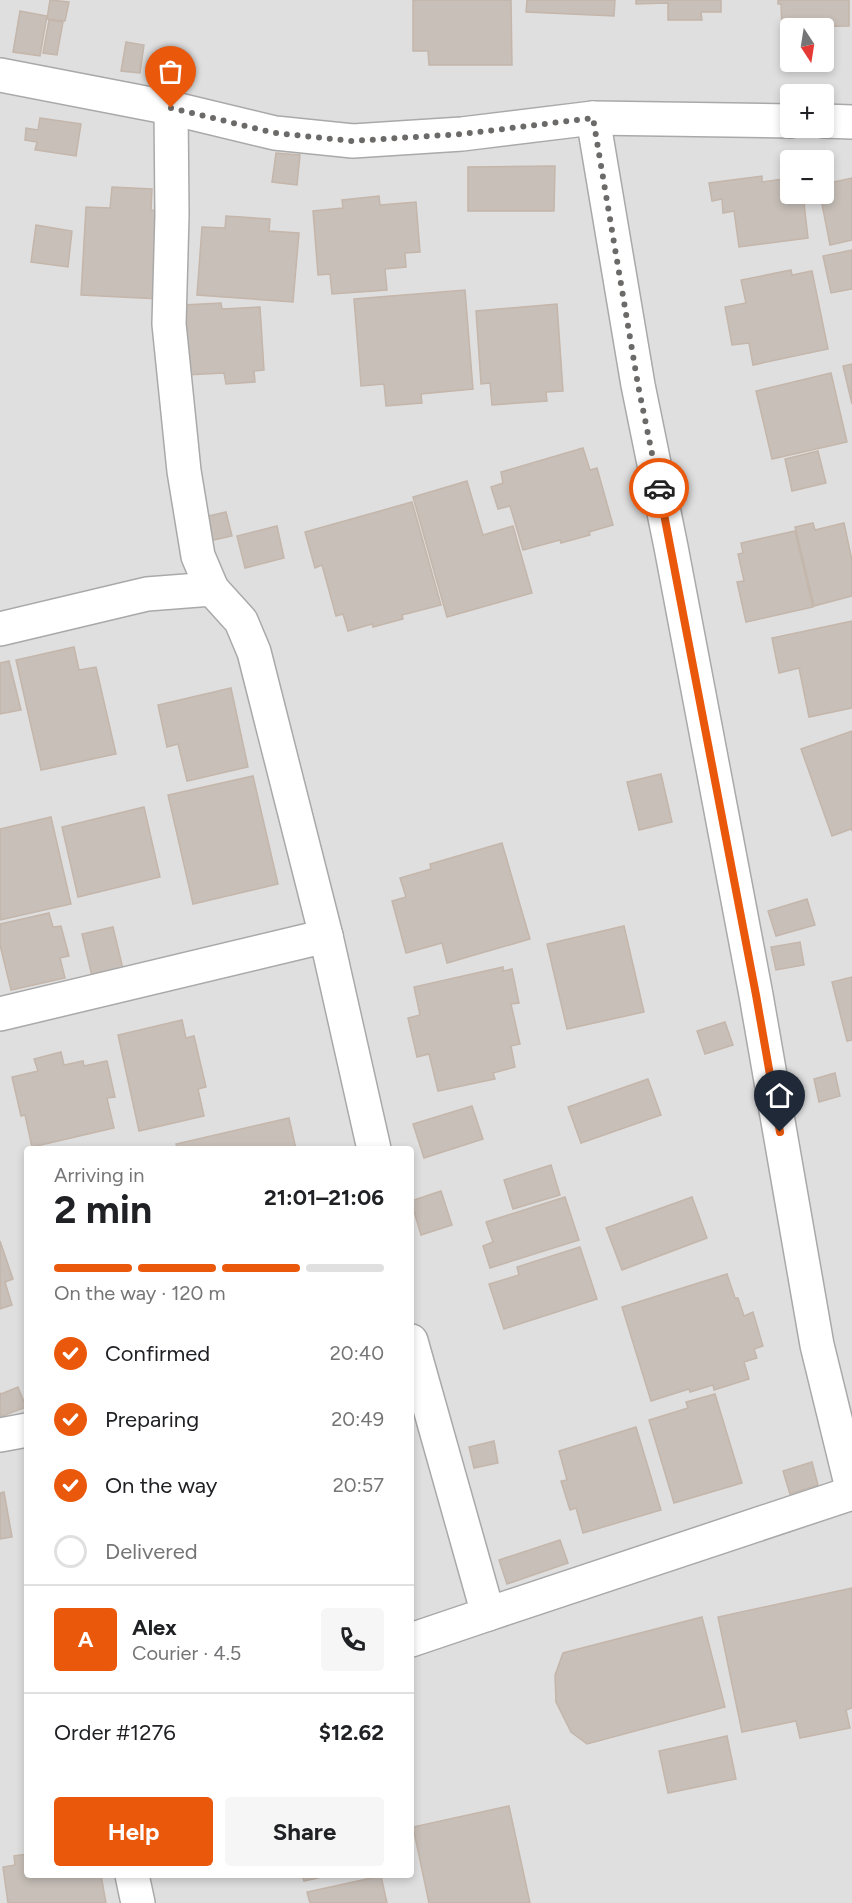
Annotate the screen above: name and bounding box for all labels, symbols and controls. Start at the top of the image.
north arrow [780,18,834,72]
map controls [780,18,834,204]
pin [145,46,196,108]
icon: bag [154,55,187,88]
button: + [780,84,834,138]
button: − [780,150,834,204]
courier [629,458,689,518]
icon: car [643,472,676,505]
pin [754,1070,805,1132]
icon: home [763,1079,796,1112]
text: Arriving in [54,1163,144,1187]
text: 21:01–21:06 [264,1184,384,1211]
text: 2 min [54,1186,152,1233]
text: On the way · 120 m [54,1281,225,1305]
icon: check [54,1337,87,1370]
text: Confirmed [105,1340,210,1367]
text: 20:40 [330,1341,384,1365]
icon: check [54,1403,87,1436]
text: Preparing [105,1406,199,1433]
text: 20:49 [331,1407,384,1431]
icon: check [54,1469,87,1502]
text: On the way [105,1472,217,1499]
text: 20:57 [333,1473,384,1497]
text: Delivered [105,1538,198,1565]
button: phone [321,1608,384,1671]
text: Alex [132,1614,177,1641]
text: A [78,1626,93,1653]
text: Courier · 4.5 [132,1641,241,1665]
text: Order #1276 [54,1719,176,1746]
text: $12.62 [319,1719,384,1746]
button: Help [54,1797,213,1866]
button: Share [225,1797,384,1866]

